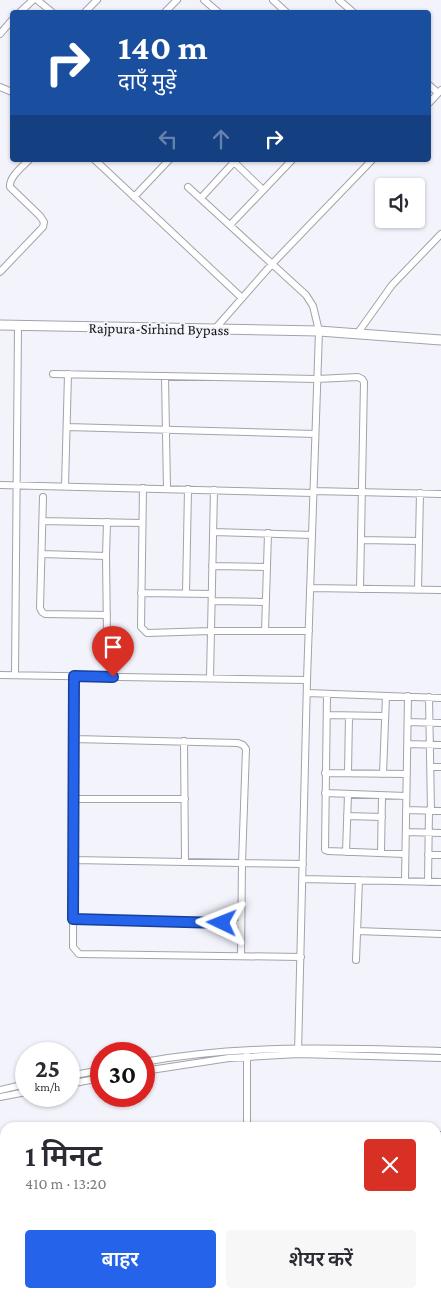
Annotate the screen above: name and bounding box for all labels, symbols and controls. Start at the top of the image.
text: 140 m [118,28,208,67]
icon: right [35,30,100,95]
text: दाएँ मुड़ें [118,69,177,94]
icon: left [154,125,182,153]
icon: ahead [207,125,235,153]
icon: right [260,125,288,153]
map controls [375,178,425,228]
button: sound [375,178,425,228]
street label: Rajpura-Sirhind Bypass [89,320,230,339]
pin [92,626,134,677]
icon: arrive [99,633,127,661]
position arrow [195,896,247,948]
speed limit sign: 30 [90,1042,155,1107]
text: 25 [35,1055,60,1082]
text: km/h [35,1080,60,1094]
text: 1 मिनट [25,1139,102,1172]
button: close [364,1139,416,1191]
text: 410 m · 13:20 [25,1175,106,1192]
button: बाहर [25,1230,216,1288]
button: शेयर करें [226,1230,416,1288]

